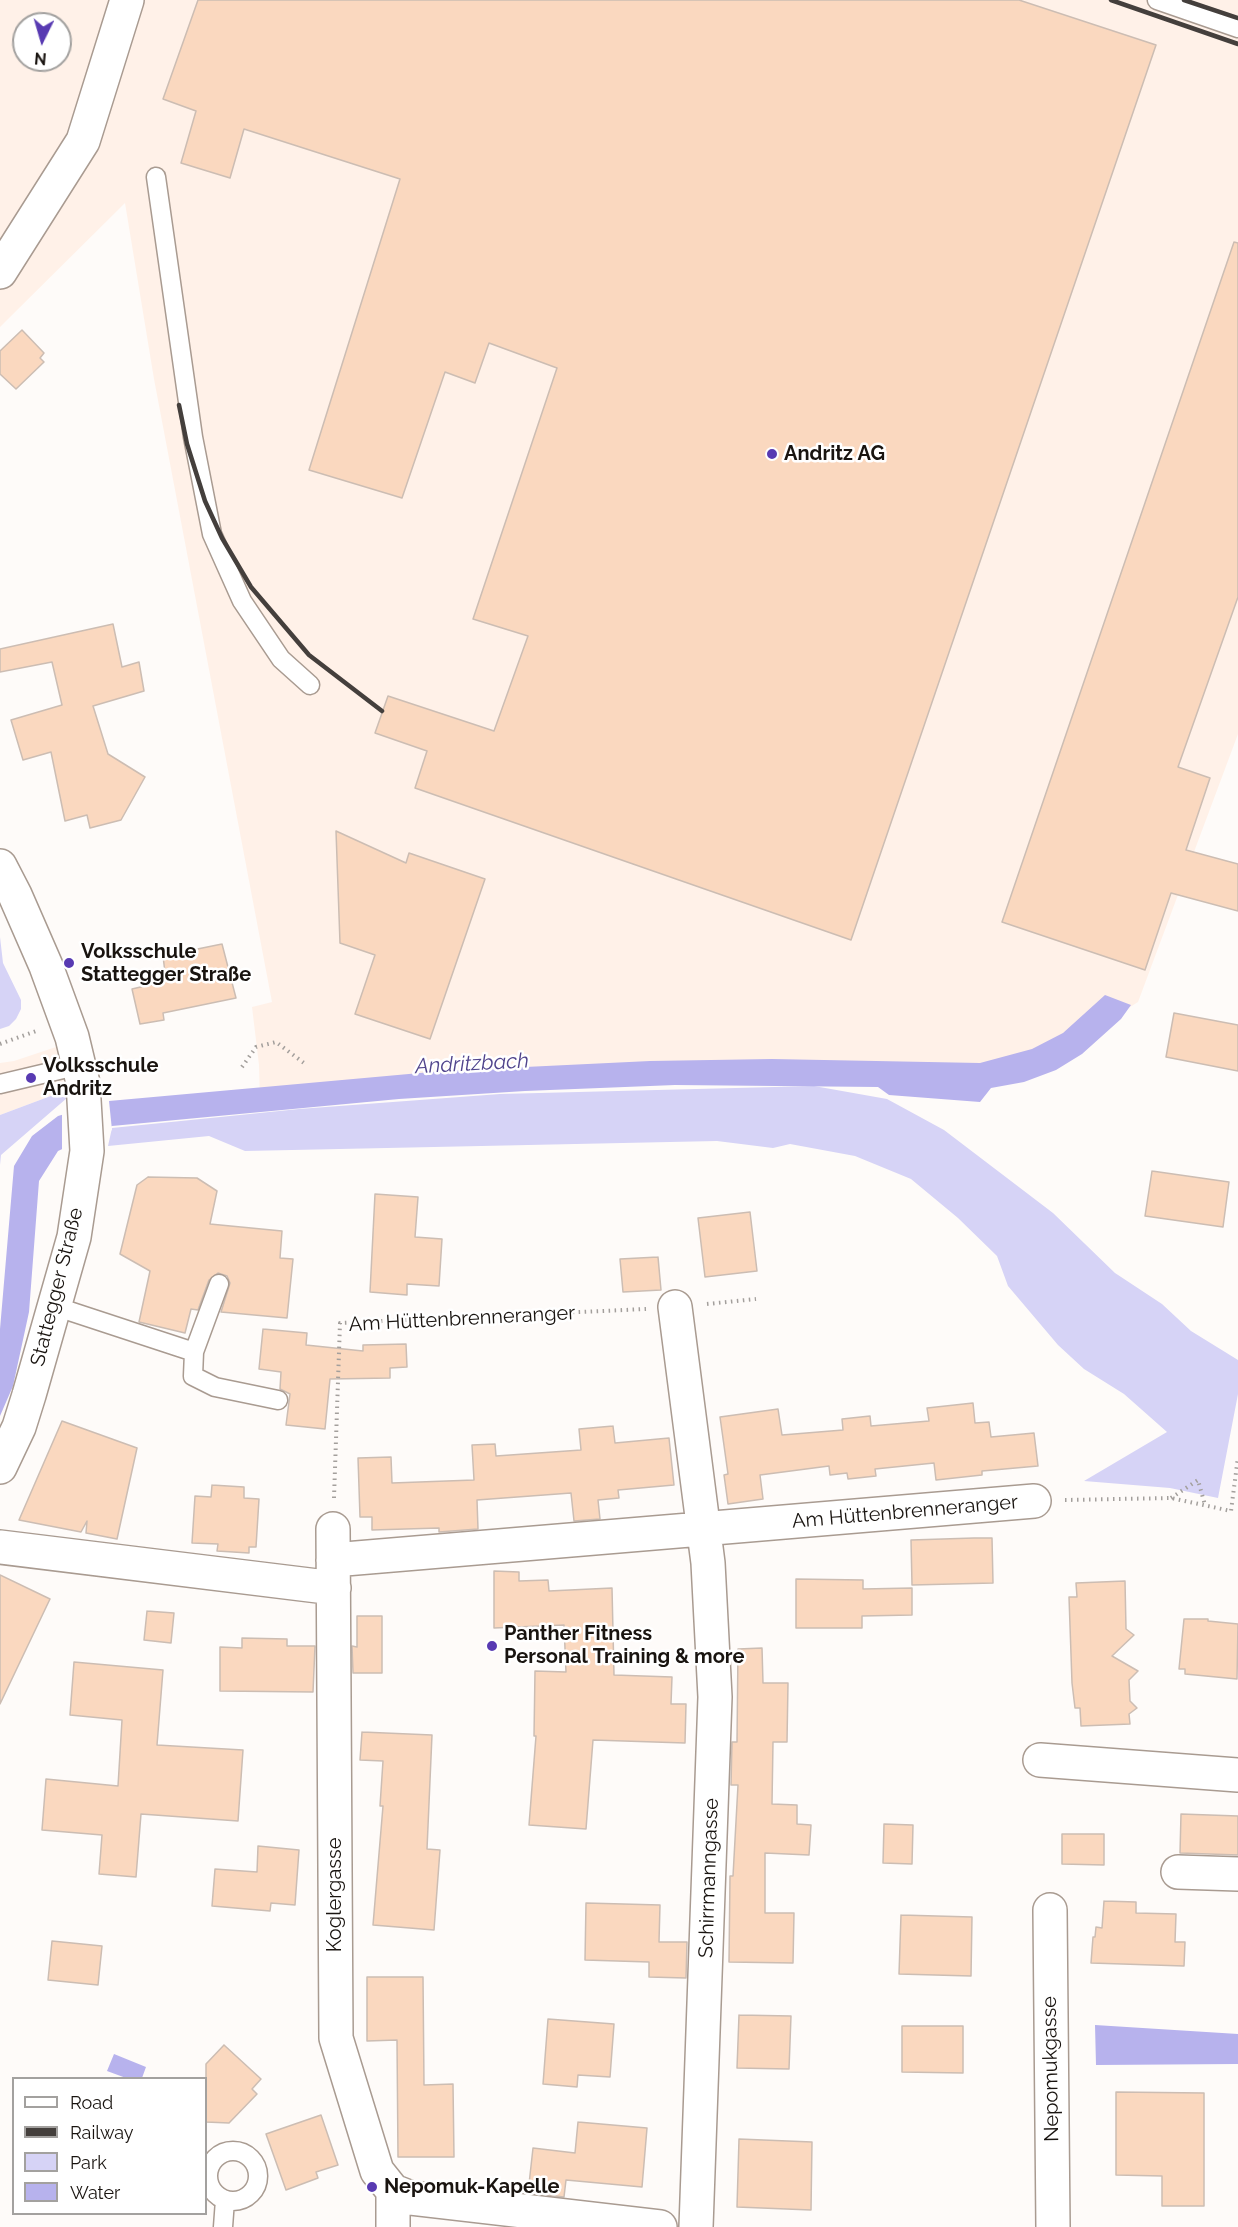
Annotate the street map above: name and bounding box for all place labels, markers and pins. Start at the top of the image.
place label: Andritz AG [784,442,885,466]
marker: Andritz AG [765,447,779,461]
place label: Volksschule Stattegger Straße [81,940,251,987]
marker: Volksschule Stattegger Straße [62,956,76,970]
place label: Volksschule Andritz [43,1054,159,1101]
marker: Volksschule Andritz [24,1071,38,1085]
place label: Panther Fitness Personal Training & more [504,1622,744,1669]
marker: Panther Fitness Personal Training & more [485,1639,499,1653]
place label: Nepomuk-Kapelle [384,2175,560,2199]
marker: Nepomuk-Kapelle [365,2180,379,2194]

